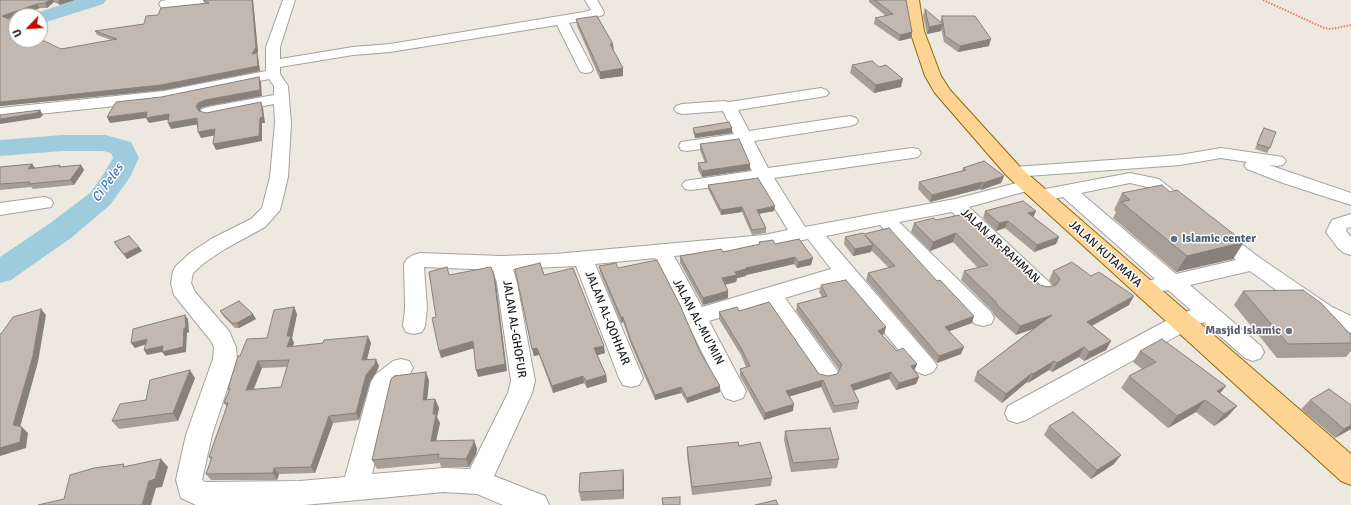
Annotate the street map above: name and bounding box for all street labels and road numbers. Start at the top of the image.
street label: JALAN AR-RAHMAN [957,206,1043,286]
street label: JALAN KUTAMAYA [1065,217,1145,291]
street label: JALAN AL-QOHHAR [582,269,632,367]
street label: JALAN AL-MU'MIN [669,277,727,367]
street label: JALAN AL-GHOFUR [499,279,529,379]

